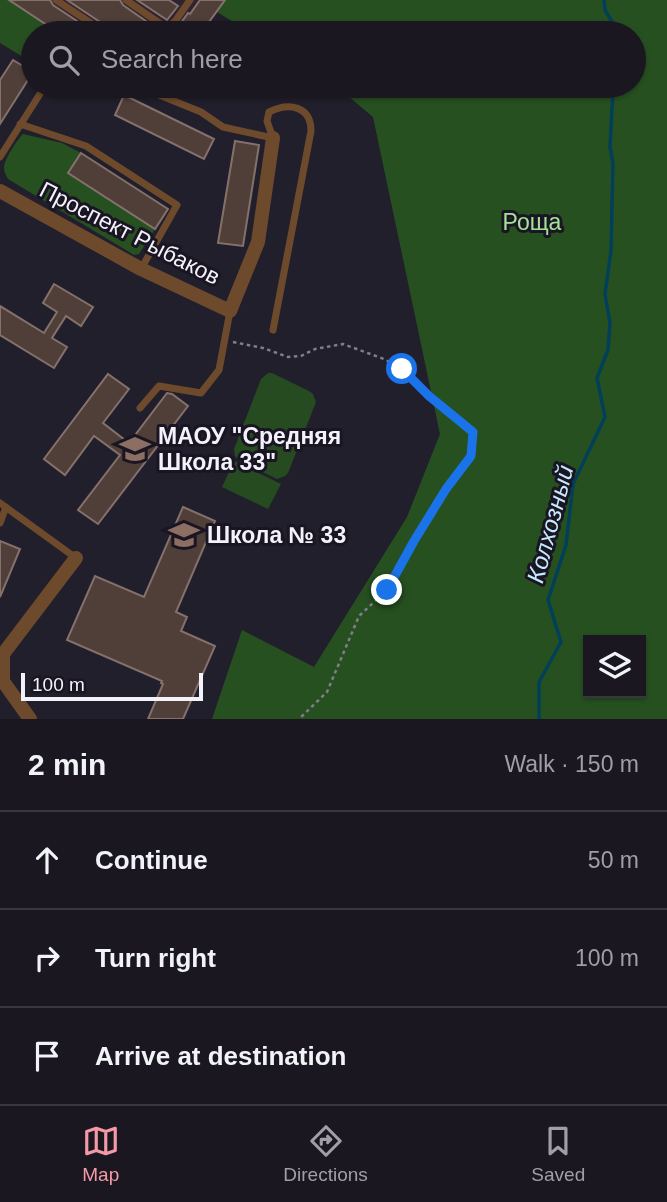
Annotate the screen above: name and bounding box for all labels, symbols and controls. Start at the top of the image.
search box [21,21,646,98]
icon: search [45,41,83,79]
text: Search here [101,44,243,74]
street label: Проспект Рыбаков [36,176,224,290]
park label: Роща [503,209,562,235]
route start [386,353,417,384]
place label: МАОУ "Средняя Школа 33" [158,423,341,475]
school or university icon: МАОУ "Средняя Школа 33" [118,432,152,466]
water label: Колхозный [521,462,579,586]
school or university icon: Школа № 33 [167,518,201,552]
place label: Школа № 33 [207,522,346,548]
route end [371,574,402,605]
map controls [583,635,646,698]
button: layers [583,635,646,698]
scale bar [21,670,203,702]
text: 100 m [32,674,85,695]
text: 2 min [28,748,106,781]
text: Walk · 150 m [504,751,639,777]
icon: ahead [28,841,66,879]
text: Continue [95,845,208,875]
text: 50 m [588,847,639,873]
icon: right [28,939,66,977]
text: Turn right [95,943,216,973]
text: 100 m [575,945,639,971]
icon: arrive [28,1037,66,1075]
text: Arrive at destination [95,1041,346,1071]
tab: Map [82,1122,120,1186]
tab: Directions [283,1122,368,1186]
tab: Saved [531,1122,585,1186]

